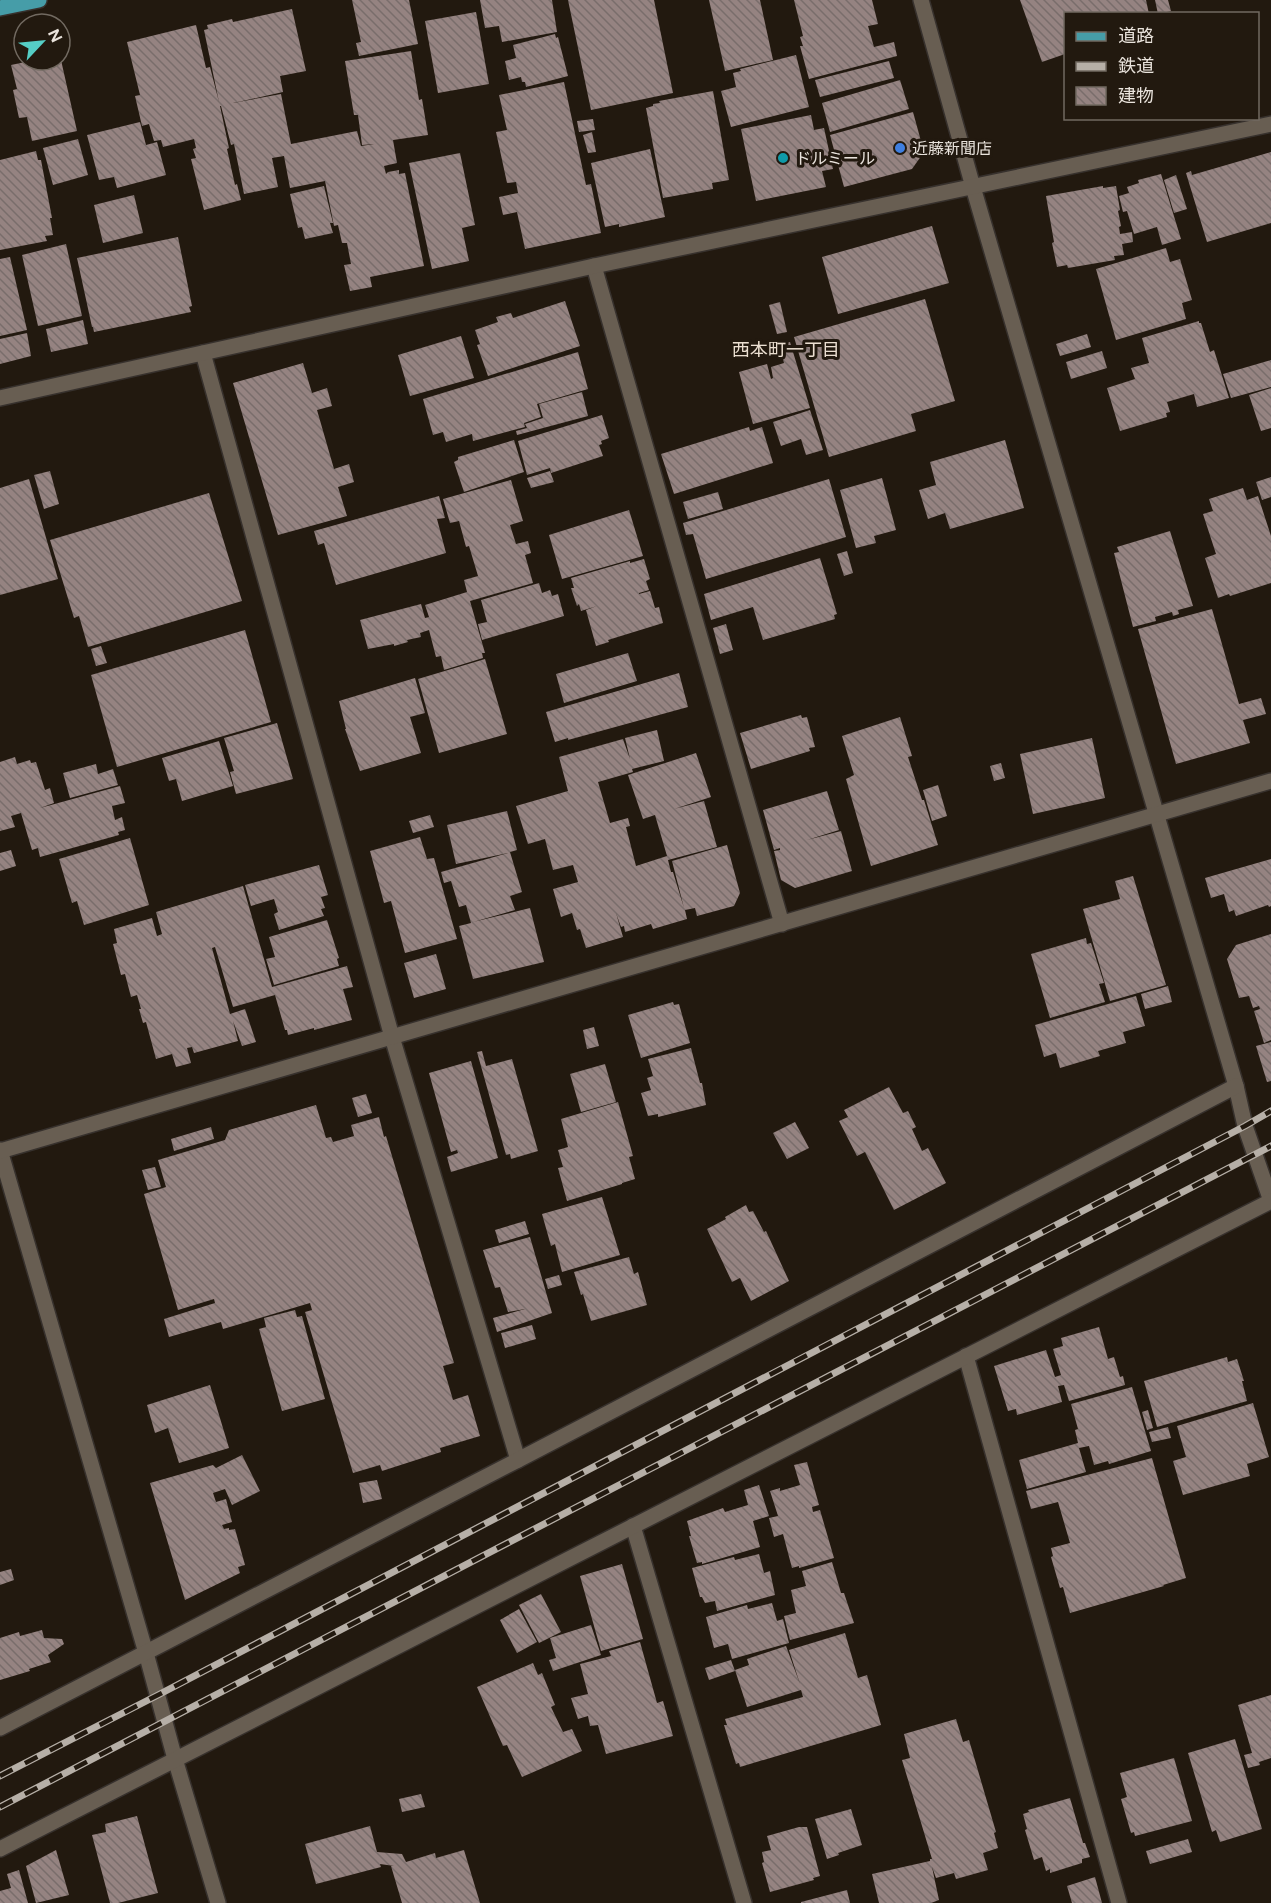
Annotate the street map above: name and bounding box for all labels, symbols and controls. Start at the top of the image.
north arrow [12,12,72,72]
legend [1064,12,1259,120]
text: 道路 [1118,25,1154,47]
text: N [44,26,66,45]
text: 鉄道 [1118,55,1154,77]
text: 建物 [1118,85,1154,107]
place label: 近藤新聞店 [912,139,992,158]
marker: 近藤新聞店 [893,141,907,155]
place label: ドルミール [795,149,875,168]
marker: ドルミール [776,151,790,165]
district label: 西本町一丁目 [732,339,840,361]

